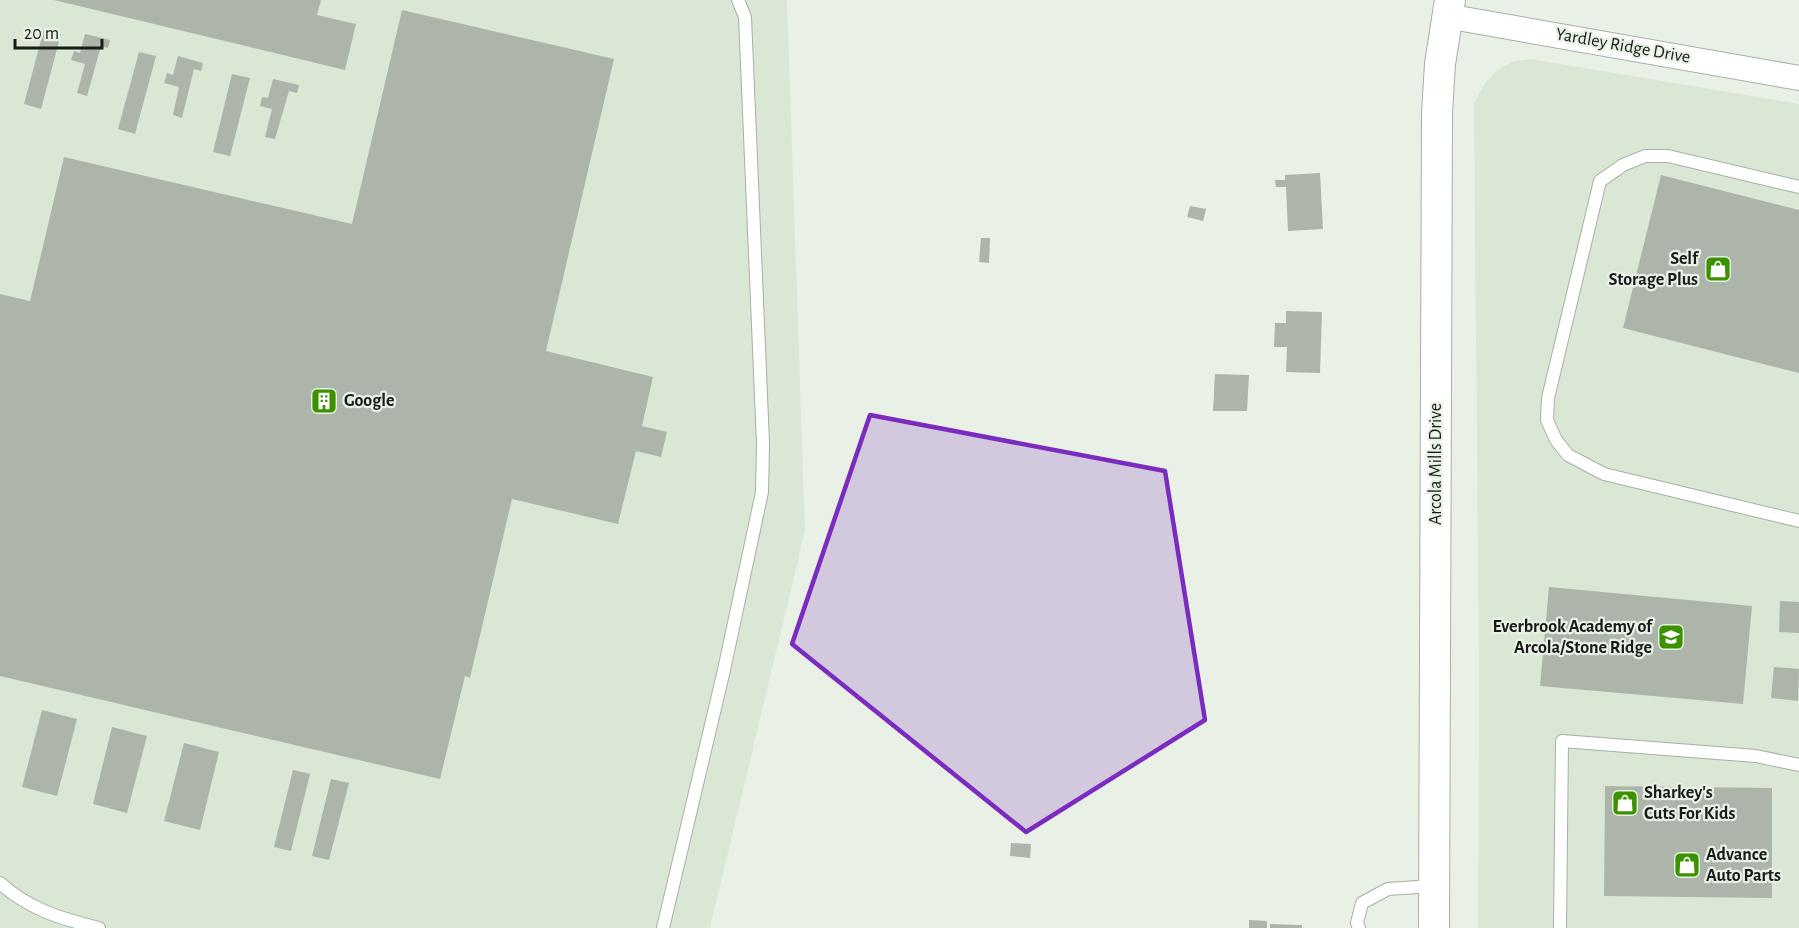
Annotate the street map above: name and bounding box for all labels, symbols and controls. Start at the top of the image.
scale bar [15,12,102,50]
text: 20 m [24,25,59,43]
street label: Yardley Ridge Drive [1554,25,1692,67]
place label: Self Storage Plus [1608,250,1700,289]
shop icon: Self Storage Plus [1703,254,1733,284]
building icon: Google [309,386,339,416]
place label: Google [344,392,395,410]
street label: Arcola Mills Drive [1427,403,1445,525]
place label: Everbrook Academy of Arcola/Stone Ridge [1493,618,1654,657]
school or university icon: Everbrook Academy of Arcola/Stone Ridge [1656,622,1686,652]
place label: Sharkey's Cuts For Kids [1644,784,1735,823]
shop icon: Sharkey's Cuts For Kids [1610,788,1640,818]
place label: Advance Auto Parts [1706,846,1781,885]
shop icon: Advance Auto Parts [1672,850,1702,880]

